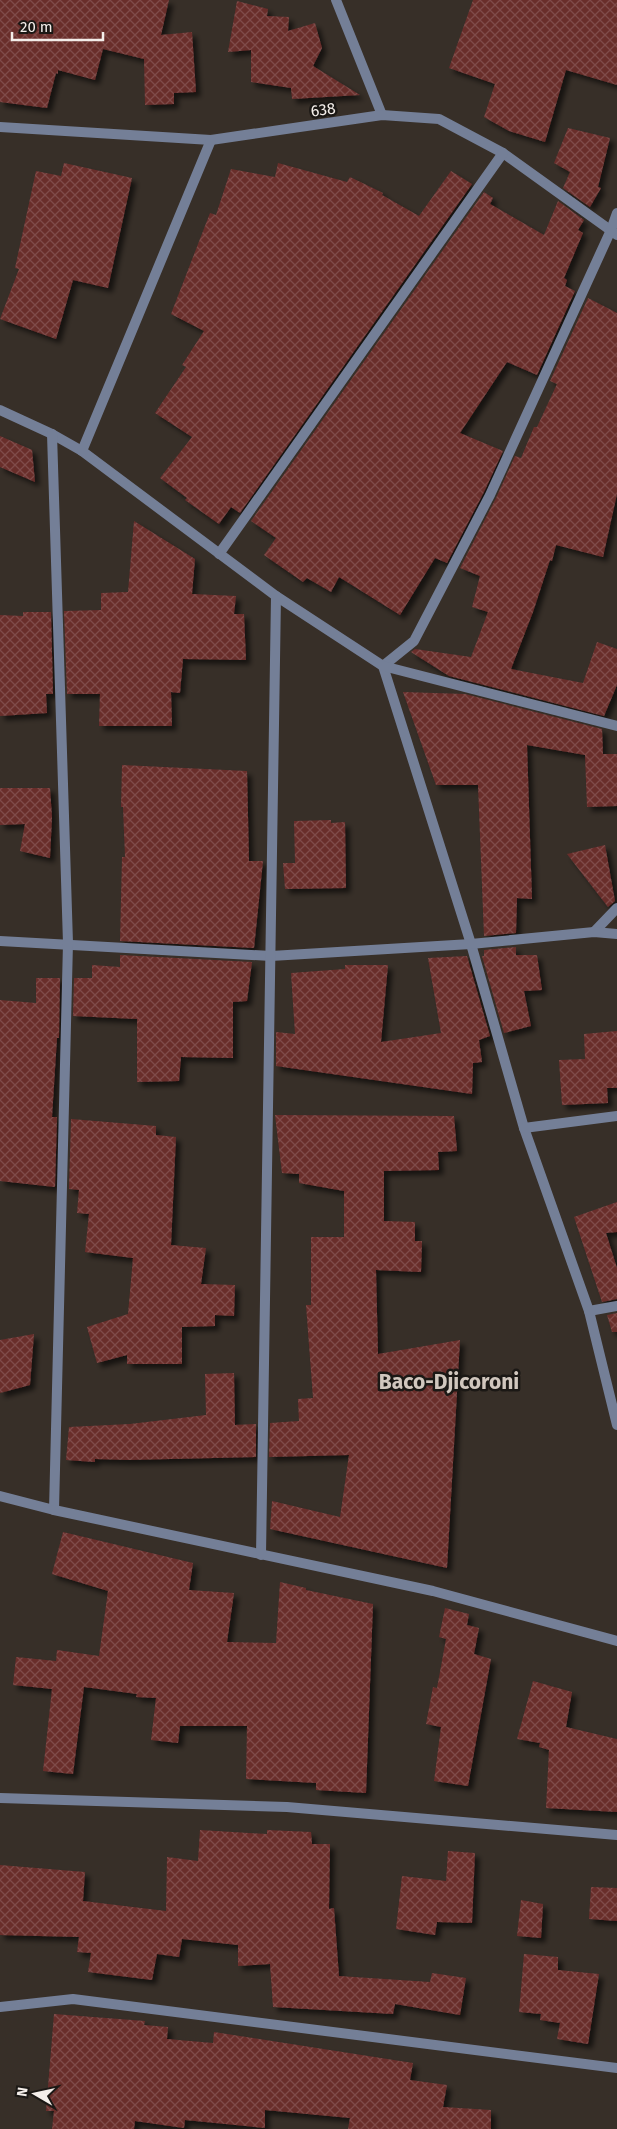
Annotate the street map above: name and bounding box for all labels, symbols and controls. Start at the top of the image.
scale bar [12,10,104,42]
text: 20 m [20,18,53,36]
street label: 638 [309,98,337,121]
district label: Baco-Djicoroni [379,1369,519,1395]
north arrow [10,2069,60,2119]
text: N [14,2086,32,2098]

